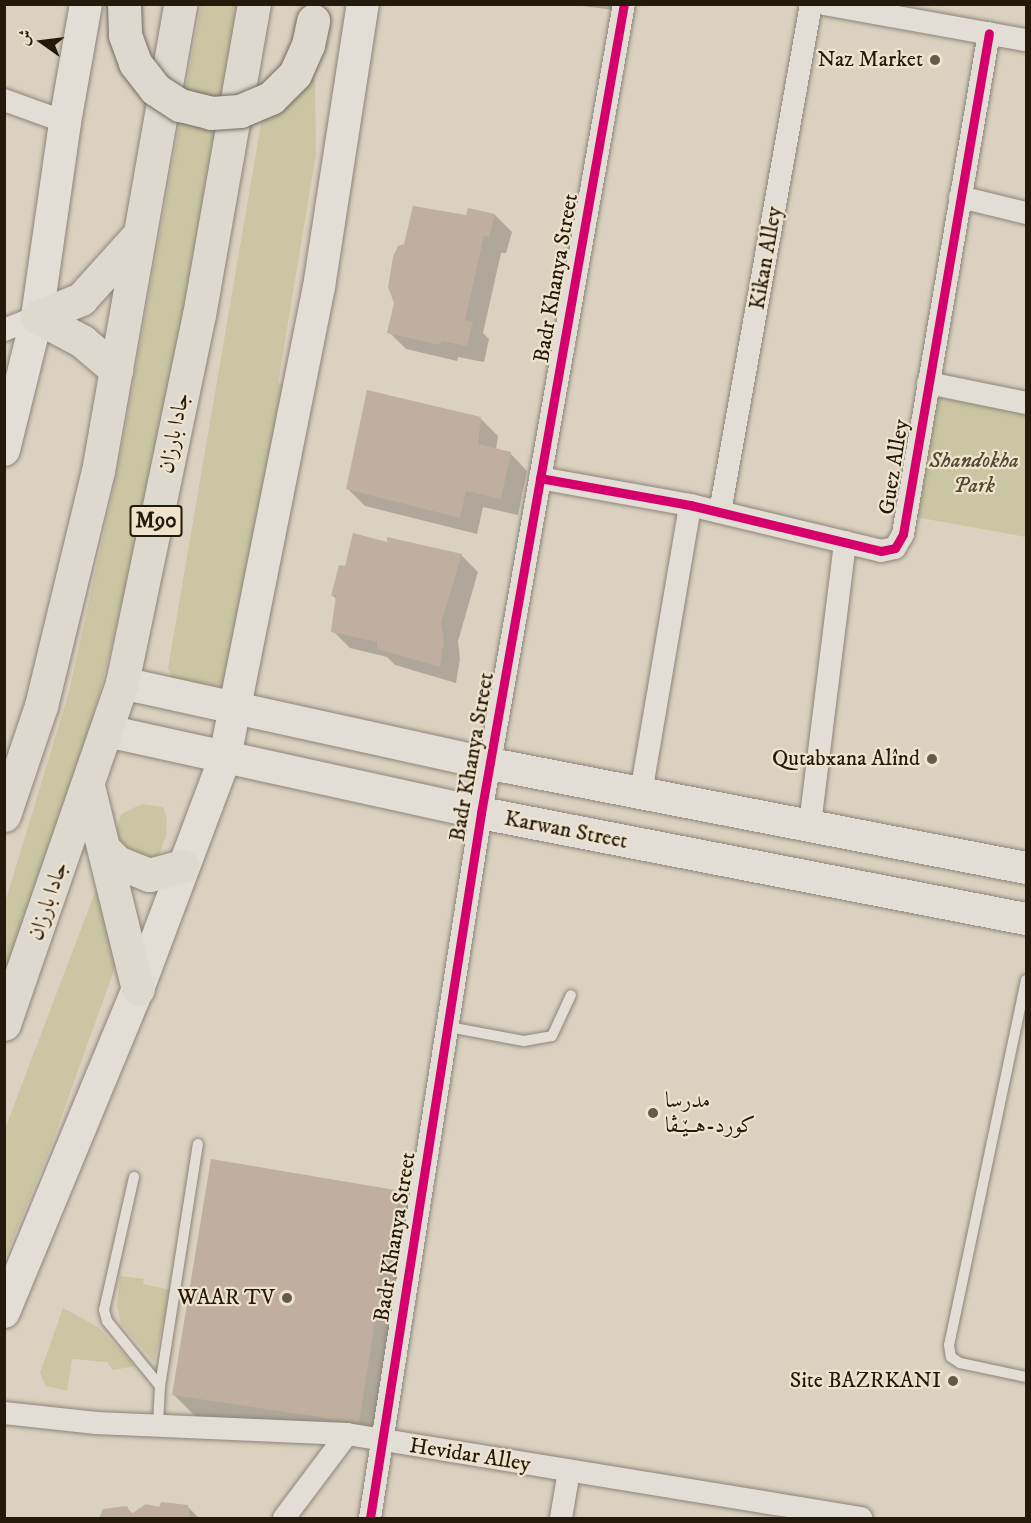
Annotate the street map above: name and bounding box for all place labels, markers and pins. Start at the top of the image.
place label: Naz Market [817,47,923,73]
marker: Naz Market [928,53,942,67]
place label: Qutabxana Alînd [772,746,920,772]
marker: Qutabxana Alînd [925,752,939,766]
place label: مدرسا كورد-هــێـڤا [665,1087,756,1138]
marker: مدرسا كورد-هــێـڤا [646,1106,660,1120]
place label: WAAR TV [177,1285,275,1311]
marker: WAAR TV [280,1291,294,1305]
place label: Site BAZRKANI [790,1368,941,1394]
marker: Site BAZRKANI [946,1374,960,1388]

